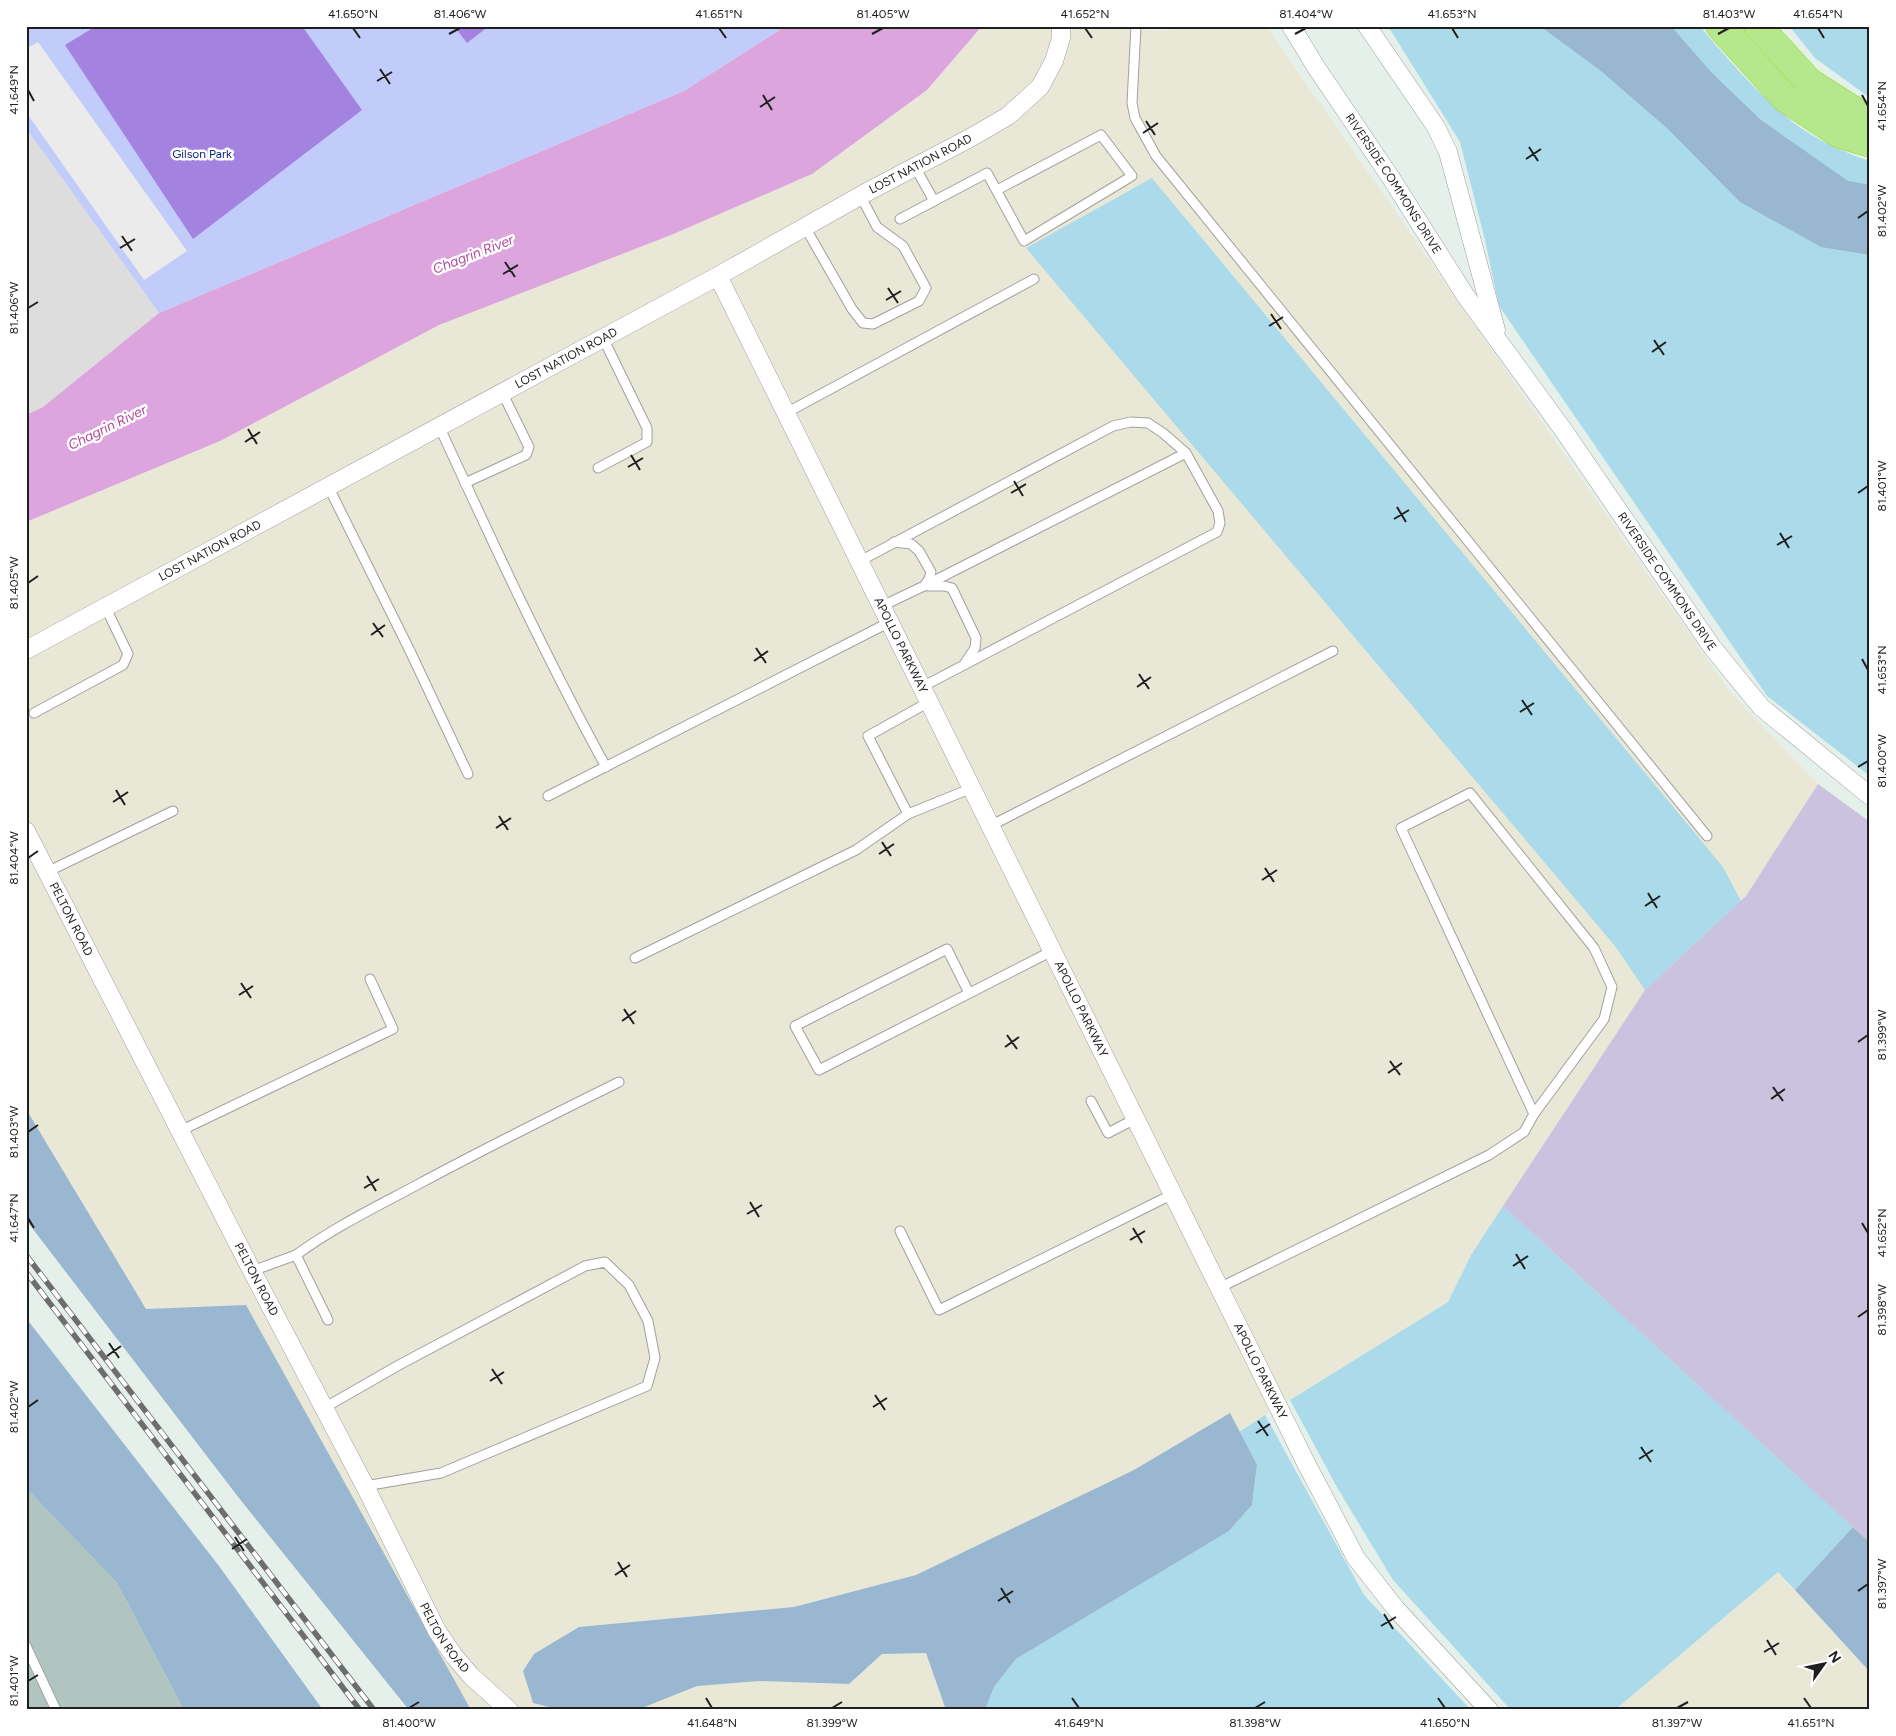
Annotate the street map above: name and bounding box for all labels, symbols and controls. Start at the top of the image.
text: 41.650°N [328,7,378,21]
text: 81.406°W [434,7,487,21]
text: 41.651°N [695,7,743,21]
text: 81.405°W [857,7,910,21]
text: 41.652°N [1060,7,1110,21]
text: 81.404°W [1279,7,1333,21]
text: 41.653°N [1428,7,1476,21]
text: 81.403°W [1703,7,1756,21]
text: 41.654°N [1793,7,1843,21]
text: 41.649°N [7,65,21,115]
text: 41.654°N [1875,81,1889,131]
street label: RIVERSIDE COMMONS DRIVE [1343,111,1444,256]
street label: LOST NATION ROAD [867,131,974,197]
park label: Gilson Park [172,147,232,161]
text: 81.402°W [1875,184,1889,237]
water label: Chagrin River [430,231,517,278]
text: 81.406°W [7,281,21,334]
street label: LOST NATION ROAD [513,325,620,391]
water label: Chagrin River [65,401,150,454]
text: 81.401°W [1875,460,1889,511]
street label: RIVERSIDE COMMONS DRIVE [1615,510,1719,653]
street label: LOST NATION ROAD [156,517,263,584]
text: 81.405°W [7,556,21,609]
street label: APOLLO PARKWAY [871,595,931,696]
text: 41.653°N [1875,646,1889,694]
text: 81.400°W [1875,734,1889,788]
text: 81.404°W [7,831,21,885]
street label: PELTON ROAD [47,880,96,958]
street label: APOLLO PARKWAY [1051,959,1111,1060]
text: 81.399°W [1875,1009,1889,1060]
text: 81.403°W [7,1105,21,1158]
text: 41.647°N [7,1193,21,1243]
text: 41.652°N [1875,1208,1889,1258]
street label: PELTON ROAD [232,1240,281,1318]
text: 81.398°W [1875,1284,1889,1336]
street label: APOLLO PARKWAY [1231,1321,1290,1422]
text: 81.402°W [7,1380,21,1433]
text: 81.397°W [1875,1558,1889,1609]
street label: PELTON ROAD [417,1600,472,1676]
north arrow [1798,1638,1848,1688]
text: N [1824,1648,1845,1666]
text: 81.401°W [7,1655,21,1706]
text: 81.400°W [382,1716,436,1730]
text: 41.648°N [687,1716,737,1730]
text: 81.399°W [807,1716,858,1730]
text: 41.649°N [1054,1716,1104,1730]
text: 81.398°W [1229,1716,1281,1730]
text: 41.650°N [1420,1716,1470,1730]
text: 81.397°W [1652,1716,1703,1730]
text: 41.651°N [1787,1716,1835,1730]

